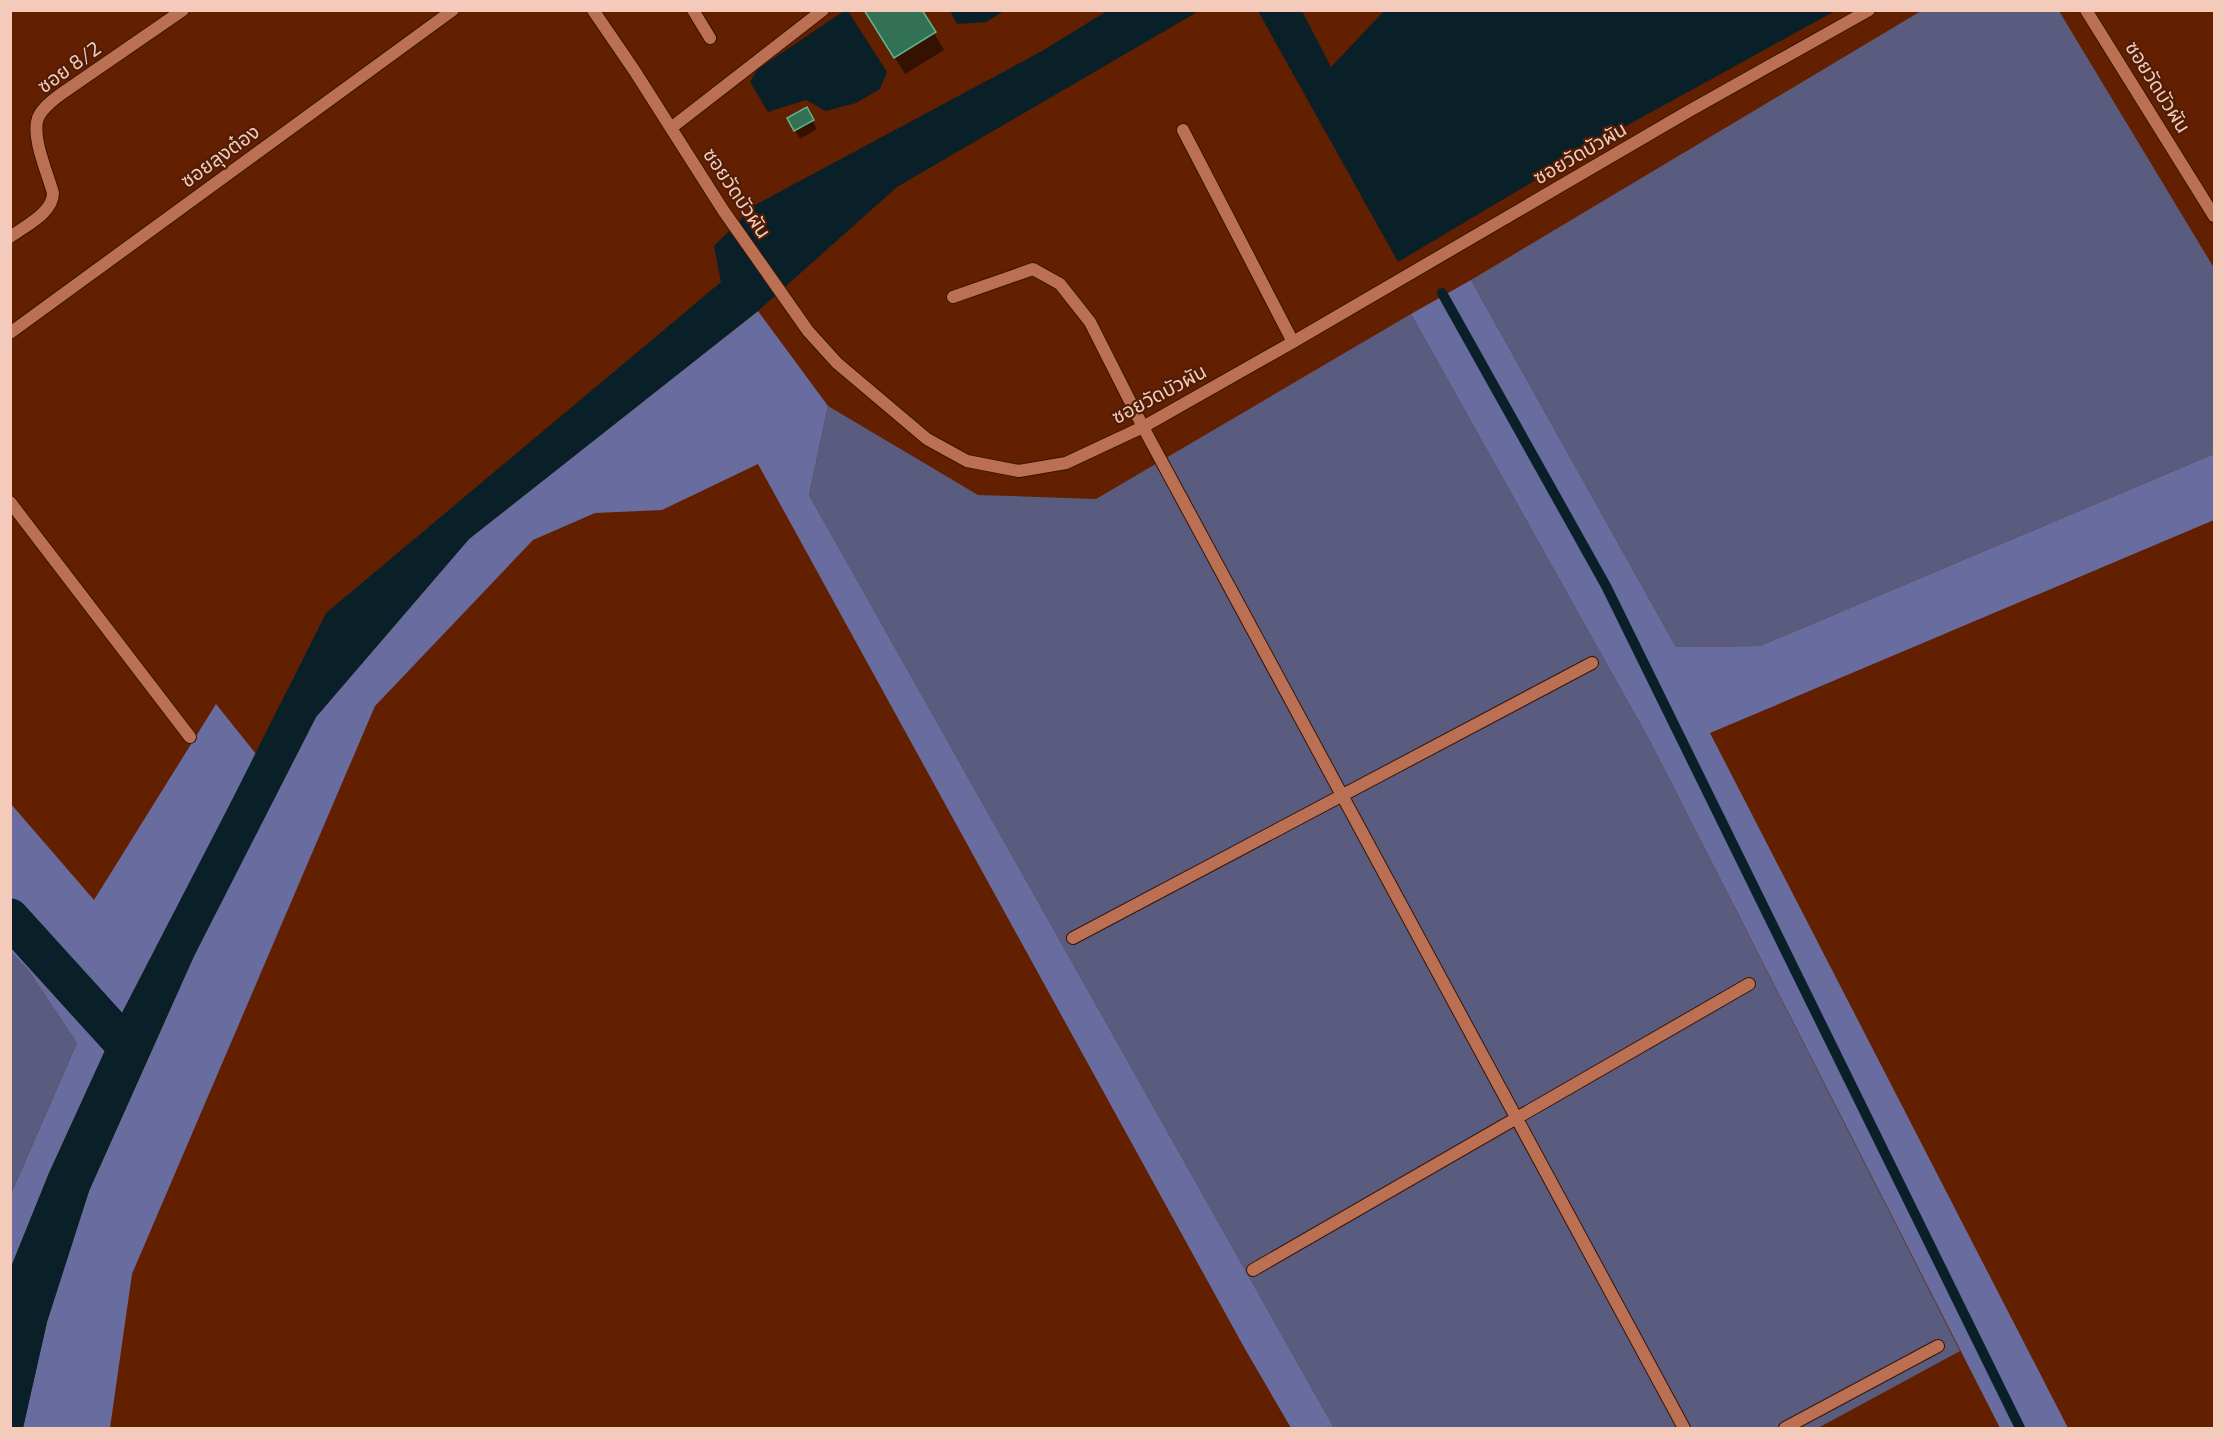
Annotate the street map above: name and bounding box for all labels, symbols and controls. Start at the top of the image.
street label: ซอย 8/2 [32,35,105,97]
street label: ซอยวัดบัวผัน [2121,36,2197,137]
street label: ซอยวัดบัวผัน [1529,116,1630,188]
street label: ซอยลุงต๋อง [175,119,264,193]
street label: ซอยวัดบัวผัน [699,143,777,242]
street label: ซอยวัดบัวผัน [1107,358,1210,428]

